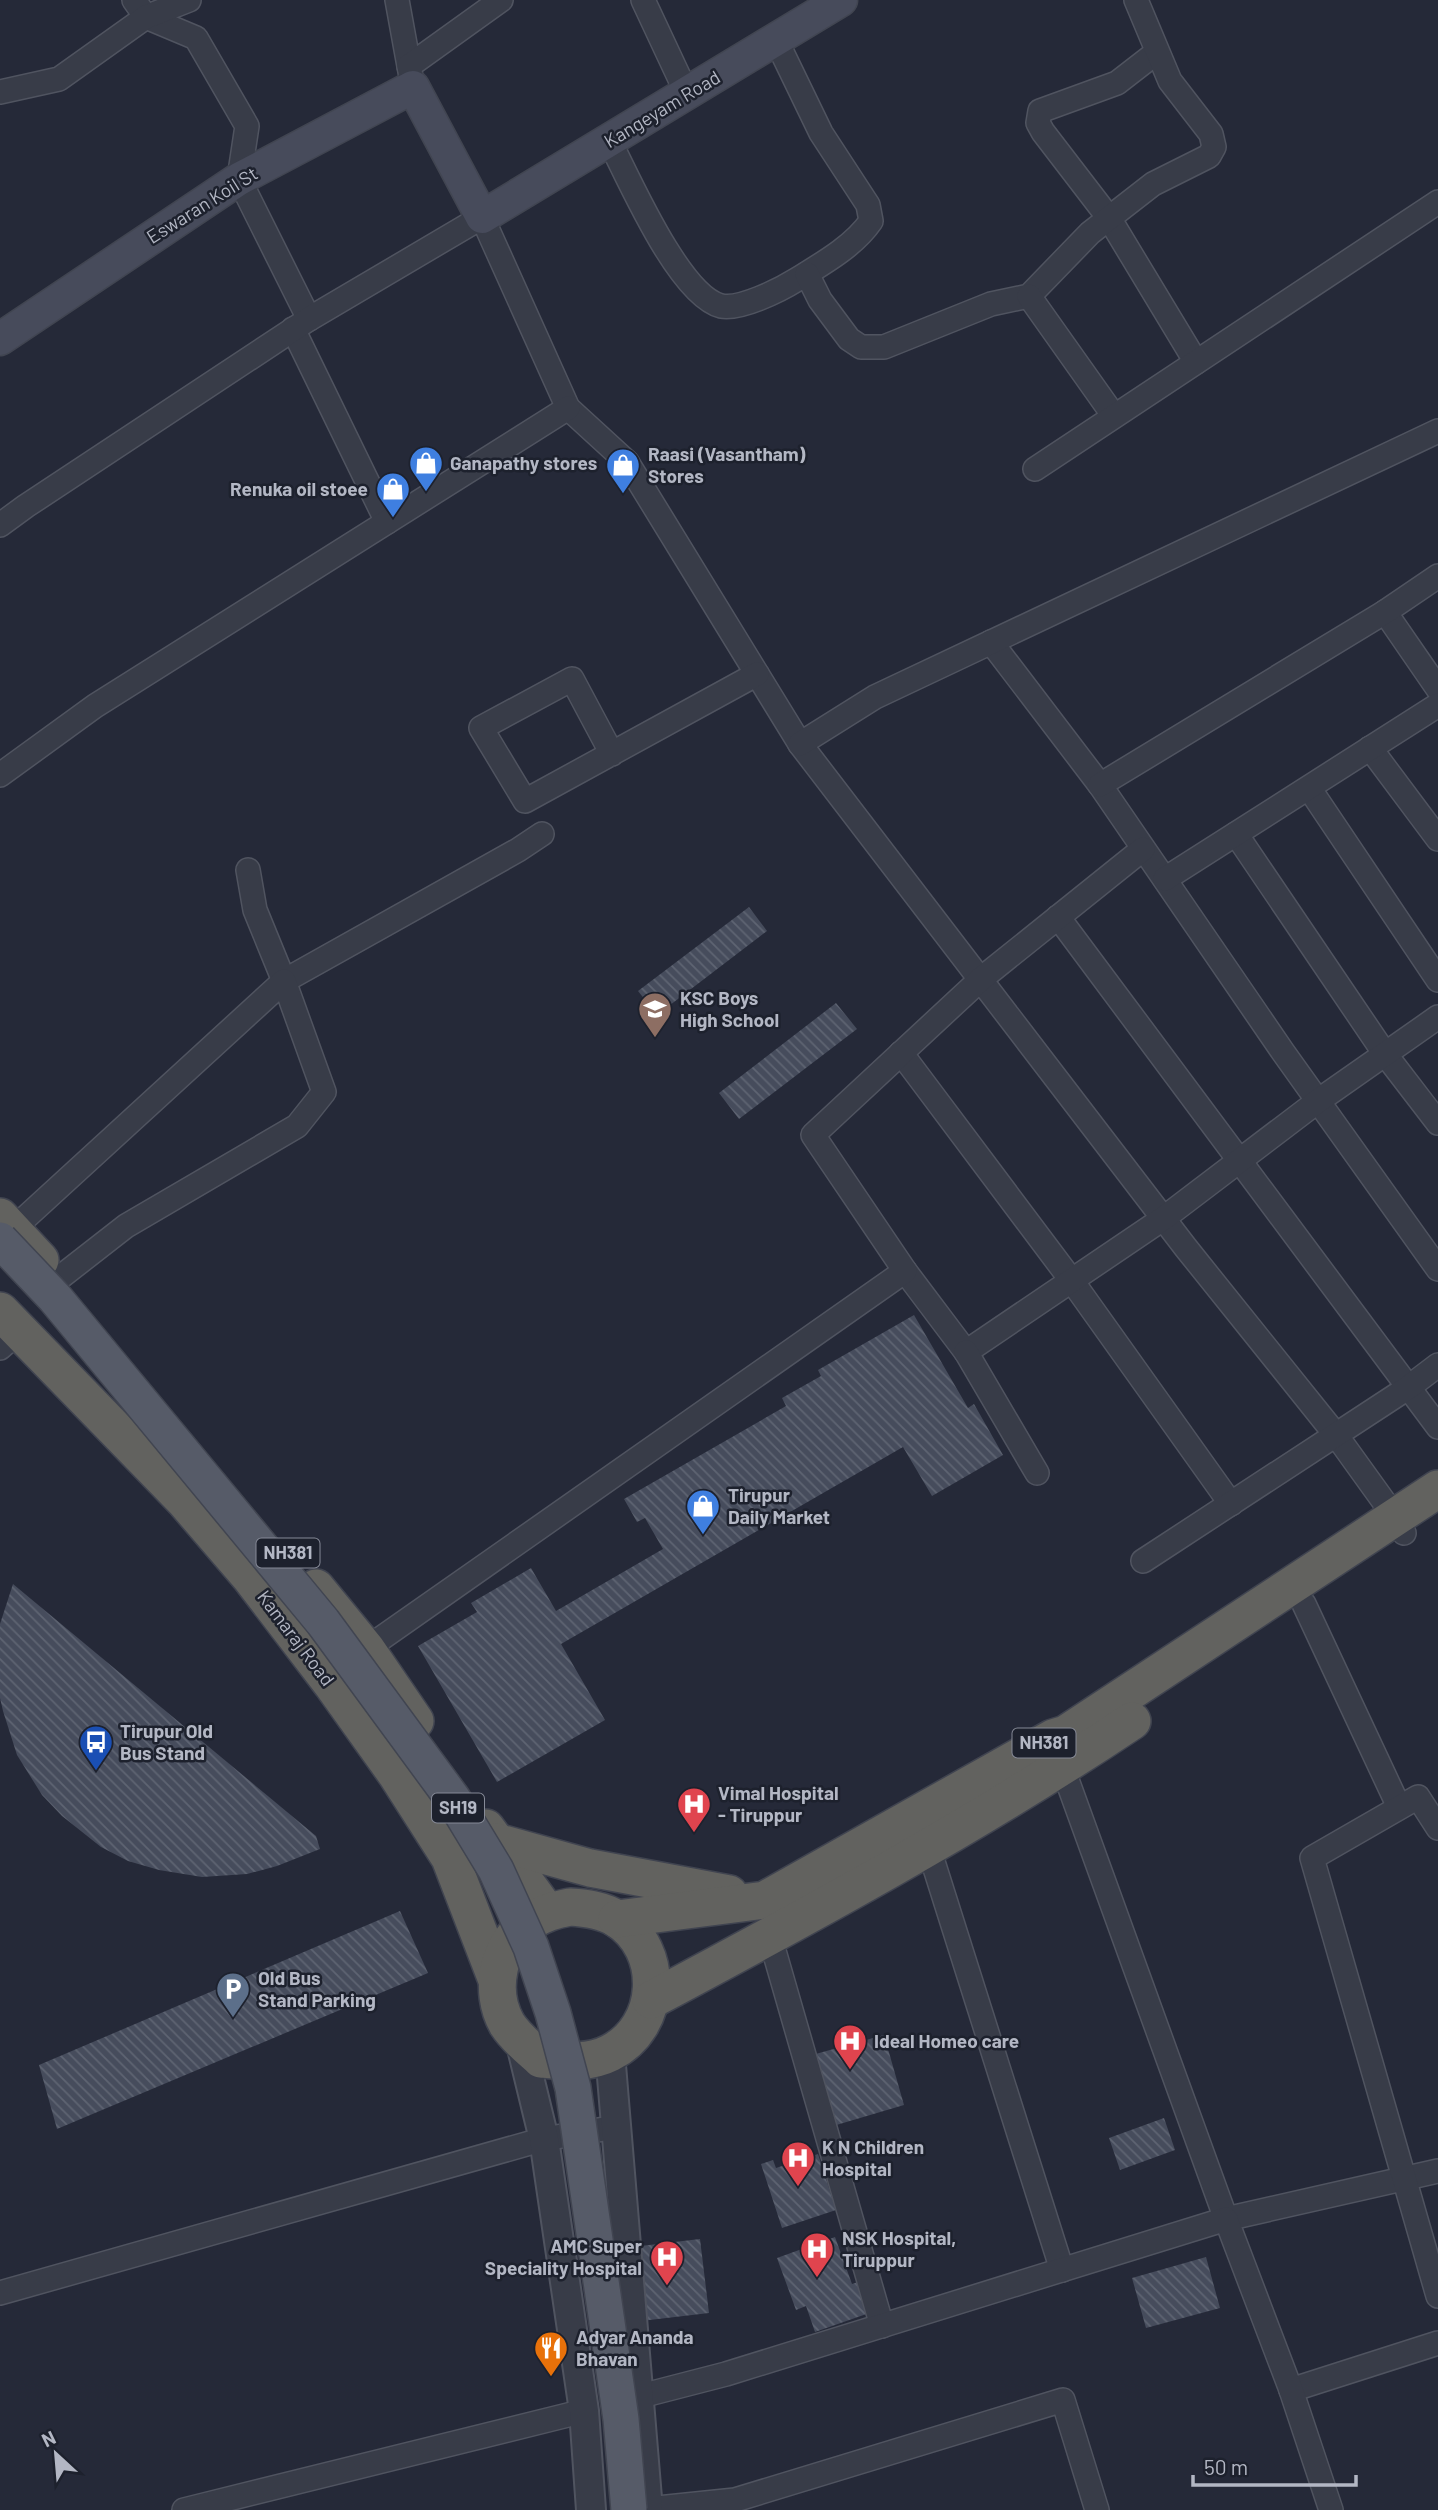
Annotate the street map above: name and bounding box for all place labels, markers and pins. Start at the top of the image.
place label: Raasi (Vasantham) Stores [648,442,806,487]
shop icon: Ganapathy stores [407,444,445,493]
shop icon: Raasi (Vasantham) Stores [604,446,642,495]
place label: Ganapathy stores [450,451,597,474]
shop icon: Renuka oil stoee [374,470,412,519]
place label: Renuka oil stoee [230,477,368,500]
place label: KSC Boys High School [680,986,779,1031]
school or university icon: KSC Boys High School [636,990,674,1039]
place label: Tirupur Daily Market [728,1483,830,1528]
shop icon: Tirupur Daily Market [684,1487,722,1536]
place label: Tirupur Old Bus Stand [120,1719,213,1764]
bus stop icon: Tirupur Old Bus Stand [77,1723,115,1772]
place label: Vimal Hospital - Tiruppur [718,1781,839,1826]
hospital icon: Vimal Hospital - Tiruppur [675,1785,713,1834]
place label: Old Bus Stand Parking [258,1966,376,2011]
parking icon: Old Bus Stand Parking [214,1970,252,2019]
hospital icon: Ideal Homeo care [831,2022,869,2071]
place label: Ideal Homeo care [874,2029,1019,2052]
place label: K N Children Hospital [822,2135,924,2180]
hospital icon: K N Children Hospital [779,2139,817,2188]
place label: NSK Hospital, Tiruppur [842,2226,956,2271]
hospital icon: NSK Hospital, Tiruppur [798,2230,836,2279]
place label: AMC Super Speciality Hospital [485,2234,643,2279]
hospital icon: AMC Super Speciality Hospital [648,2238,686,2287]
place label: Adyar Ananda Bhavan [576,2325,694,2370]
restaurant icon: Adyar Ananda Bhavan [532,2329,570,2378]

